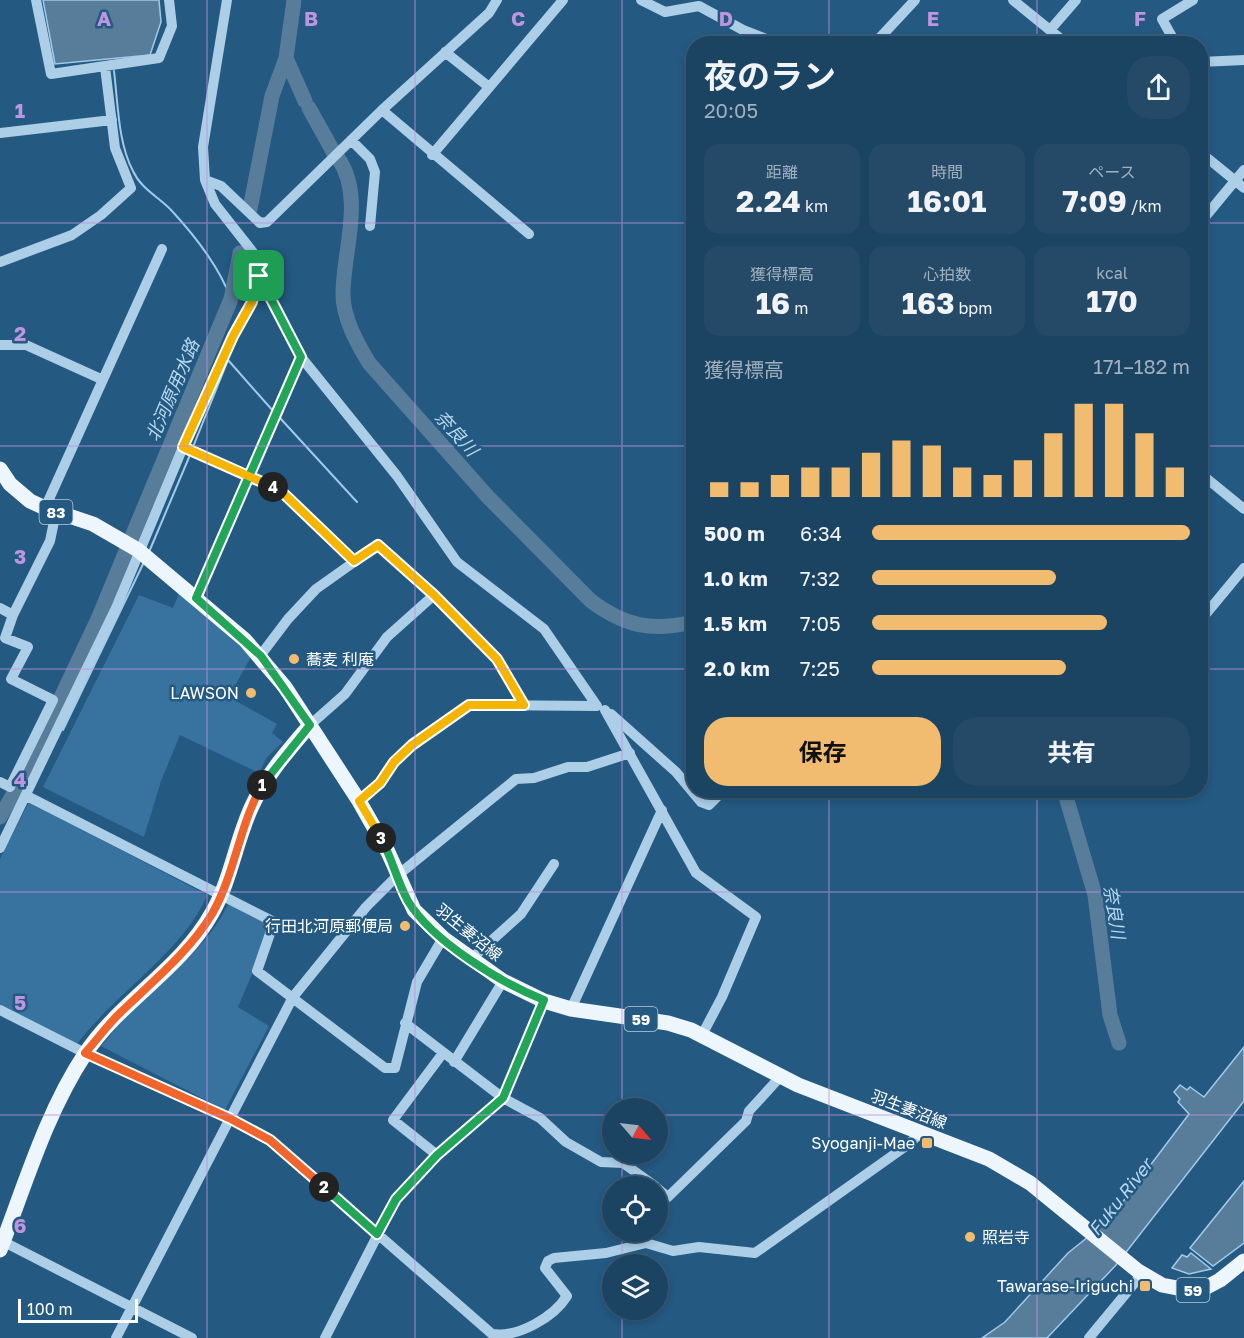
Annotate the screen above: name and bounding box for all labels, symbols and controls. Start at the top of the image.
text: A [97,6,111,30]
text: B [304,6,318,30]
text: C [511,6,525,30]
text: D [719,6,733,30]
text: E [927,6,939,30]
text: F [1134,6,1146,30]
text: 夜のラン [704,56,836,95]
button: share [1127,56,1190,119]
text: 1 [15,98,25,122]
text: 20:05 [704,98,758,122]
text: 距離 [766,162,798,182]
text: 時間 [931,162,963,182]
text: ペース [1088,162,1136,182]
text: 2.24 [736,183,801,219]
text: 16:01 [907,183,987,219]
text: 7:09 [1062,183,1127,219]
text: km [801,196,828,216]
text: /km [1127,196,1162,216]
pin [233,250,284,301]
icon: arrive [242,259,275,292]
text: kcal [1096,263,1128,283]
text: 獲得標高 [750,264,814,284]
text: 心拍数 [923,264,971,284]
text: 170 [1086,283,1138,319]
text: 16 [756,285,790,321]
text: 163 [902,285,954,321]
text: m [790,298,808,318]
text: bpm [954,298,992,318]
text: 2 [14,321,26,345]
water label: 北河原用水路 [141,334,204,444]
text: 171–182 m [1093,354,1190,378]
text: 獲得標高 [704,357,784,381]
water label: 奈良川 [431,406,485,462]
pin: 4 [258,472,288,502]
text: 4 [268,477,278,497]
road number: 83 [40,500,72,524]
text: 500 m [704,521,765,545]
text: 6:34 [800,521,842,545]
text: 3 [14,544,26,568]
text: 1.0 km [704,566,768,590]
text: 7:32 [800,566,840,590]
text: 1.5 km [704,611,767,635]
text: 7:05 [800,611,841,635]
place label: 蕎麦 利庵 [306,649,374,669]
marker: 蕎麦 利庵 [287,652,301,666]
text: 2.0 km [704,656,770,680]
text: 7:25 [800,656,840,680]
place label: LAWSON [170,683,239,703]
marker: LAWSON [244,686,258,700]
button: 保存 [704,717,941,786]
button: 共有 [953,717,1190,786]
text: 4 [14,767,26,791]
pin: 1 [247,770,277,800]
text: 1 [258,775,266,795]
pin: 3 [366,823,396,853]
text: 3 [376,828,386,848]
water label: 奈良川 [1100,884,1130,942]
street label: 羽生妻沼線 [432,899,506,965]
place label: 行田北河原郵便局 [265,916,393,936]
marker: 行田北河原郵便局 [398,919,412,933]
text: 5 [14,990,26,1014]
road number: 59 [624,1007,658,1031]
street label: 羽生妻沼線 [868,1085,950,1133]
north arrow [602,1098,668,1164]
map controls [602,1098,668,1320]
place label: Syoganji-Mae [811,1133,915,1153]
marker: Syoganji-Mae [920,1136,934,1150]
water label: Fuku River [1083,1152,1159,1240]
pin: 2 [309,1172,339,1202]
button: locate [602,1176,668,1242]
text: 2 [319,1177,329,1197]
text: 6 [14,1213,26,1237]
place label: 照岩寺 [982,1227,1030,1247]
marker: 照岩寺 [963,1230,977,1244]
button: layers [602,1254,668,1320]
place label: Tawarase-Iriguchi [997,1276,1133,1296]
road number: 59 [1176,1278,1210,1302]
marker: Tawarase-Iriguchi [1138,1279,1152,1293]
scale bar [18,1296,138,1324]
text: 100 m [27,1299,73,1319]

